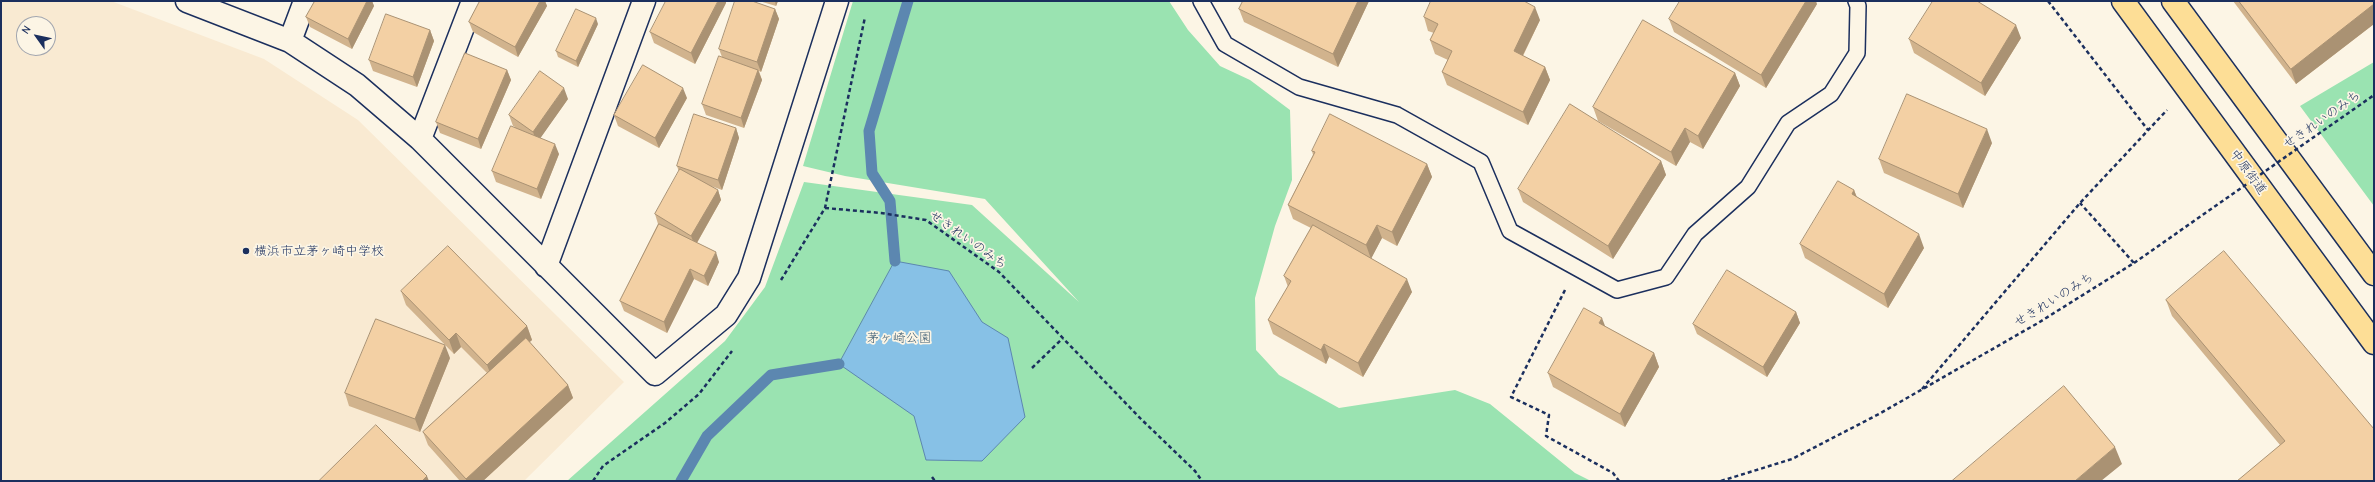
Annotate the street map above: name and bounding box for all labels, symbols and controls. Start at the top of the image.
north arrow [16,16,56,56]
text: N [19,23,34,36]
street label: せきれいのみち [2280,88,2364,152]
street label: 中原街道 [2226,146,2270,198]
street label: せきれいのみち [926,208,1010,272]
place label: 横浜市立茅ヶ崎中学校 [254,243,384,259]
marker: 横浜市立茅ヶ崎中学校 [241,246,251,256]
street label: せきれいのみち [2011,269,2097,331]
park label: 茅ヶ崎公園 [867,330,931,346]

